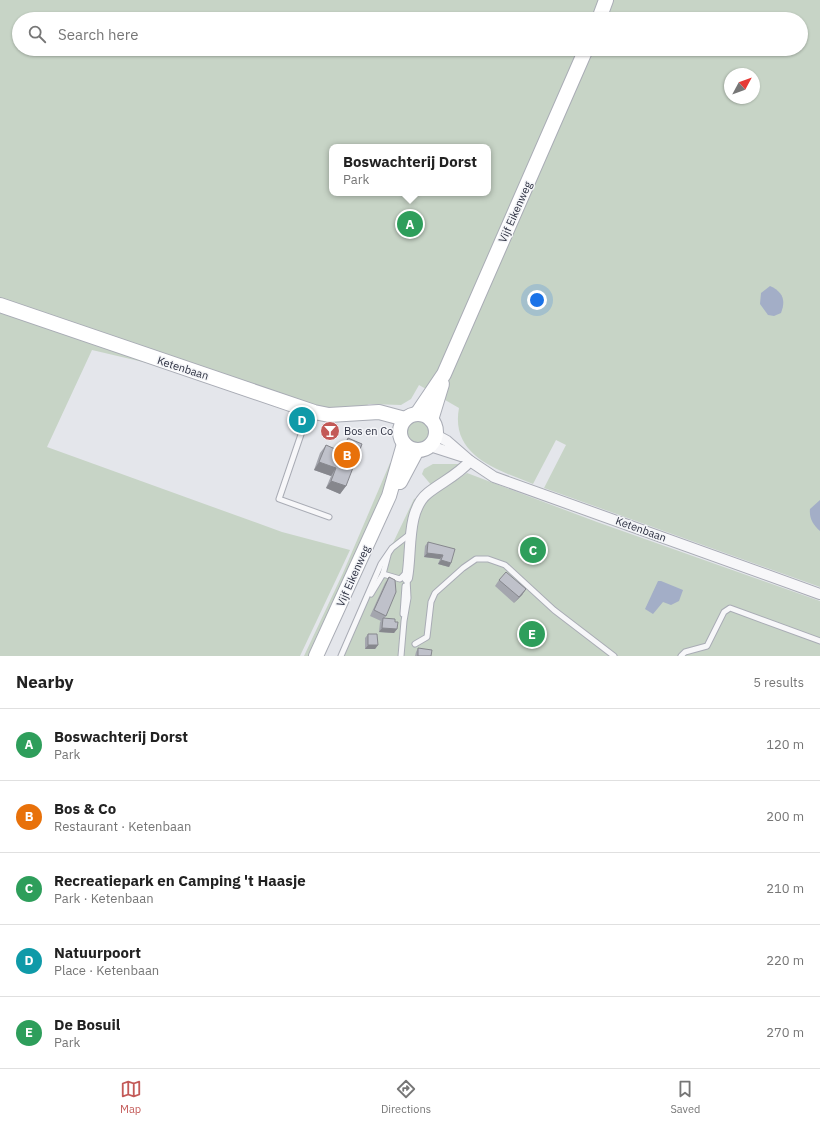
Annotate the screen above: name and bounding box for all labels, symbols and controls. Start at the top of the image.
search box [12,12,808,56]
icon: search [26,23,48,45]
text: Search here [58,25,138,44]
north arrow [724,68,760,104]
popup [329,144,491,196]
text: Boswachterij Dorst [343,152,477,171]
text: Park [343,171,369,188]
street label: Vijf Eikenweg [495,179,535,245]
pin: A [397,209,423,239]
your location [527,290,547,310]
street label: Ketenbaan [156,353,210,383]
pin: D [289,405,315,435]
bar icon: Bos en Co [319,420,341,442]
place label: Bos en Co [344,424,393,438]
pin: B [334,440,360,470]
street label: Ketenbaan [614,513,668,545]
pin: C [520,535,546,565]
street label: Vijf Eikenweg [333,543,373,609]
pin: E [519,619,545,649]
text: Nearby [16,671,74,693]
text: 5 results [753,674,804,691]
text: Boswachterij Dorst [54,727,188,746]
text: A [25,736,33,753]
text: 120 m [766,736,804,753]
text: Park [54,746,80,763]
text: Bos & Co [54,799,116,818]
text: B [25,808,33,825]
text: 200 m [766,808,804,825]
text: Restaurant · Ketenbaan [54,818,191,835]
text: Recreatiepark en Camping 't Haasje [54,871,306,890]
text: C [25,880,33,897]
text: 210 m [766,880,804,897]
text: Park · Ketenbaan [54,890,154,907]
text: Natuurpoort [54,943,141,962]
text: D [24,952,34,969]
text: 220 m [766,952,804,969]
text: Place · Ketenbaan [54,962,159,979]
text: De Bosuil [54,1015,120,1034]
text: E [25,1024,33,1041]
text: 270 m [766,1024,804,1041]
text: Park [54,1034,80,1051]
tab: Map [120,1078,142,1116]
tab: Directions [381,1078,431,1116]
tab: Saved [670,1078,700,1116]

